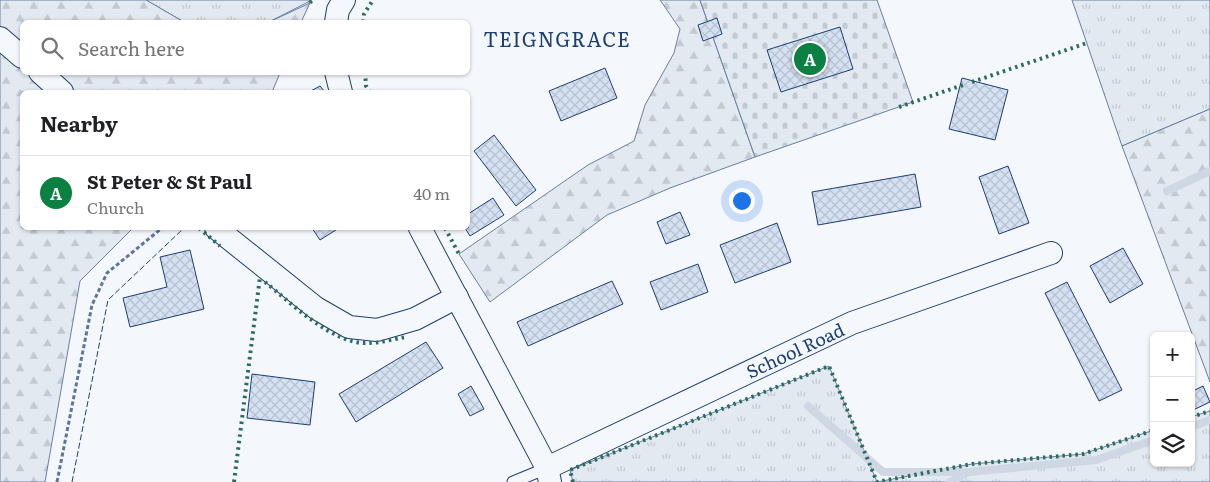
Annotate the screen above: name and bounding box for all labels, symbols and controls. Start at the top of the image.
search box [20,20,470,75]
district label: TEIGNGRACE [483,23,631,53]
icon: search [38,34,66,62]
text: Search here [78,34,185,62]
pin: A [794,40,826,78]
text: Nearby [40,107,118,138]
text: St Peter & St Paul [87,167,252,195]
text: A [50,181,62,205]
text: 40 m [413,181,450,205]
your location [729,188,755,214]
text: Church [87,195,144,219]
street label: School Road [741,315,849,385]
map controls [1150,332,1195,467]
button: + [1150,332,1195,377]
button: − [1150,377,1195,422]
button: layers [1150,422,1195,467]

